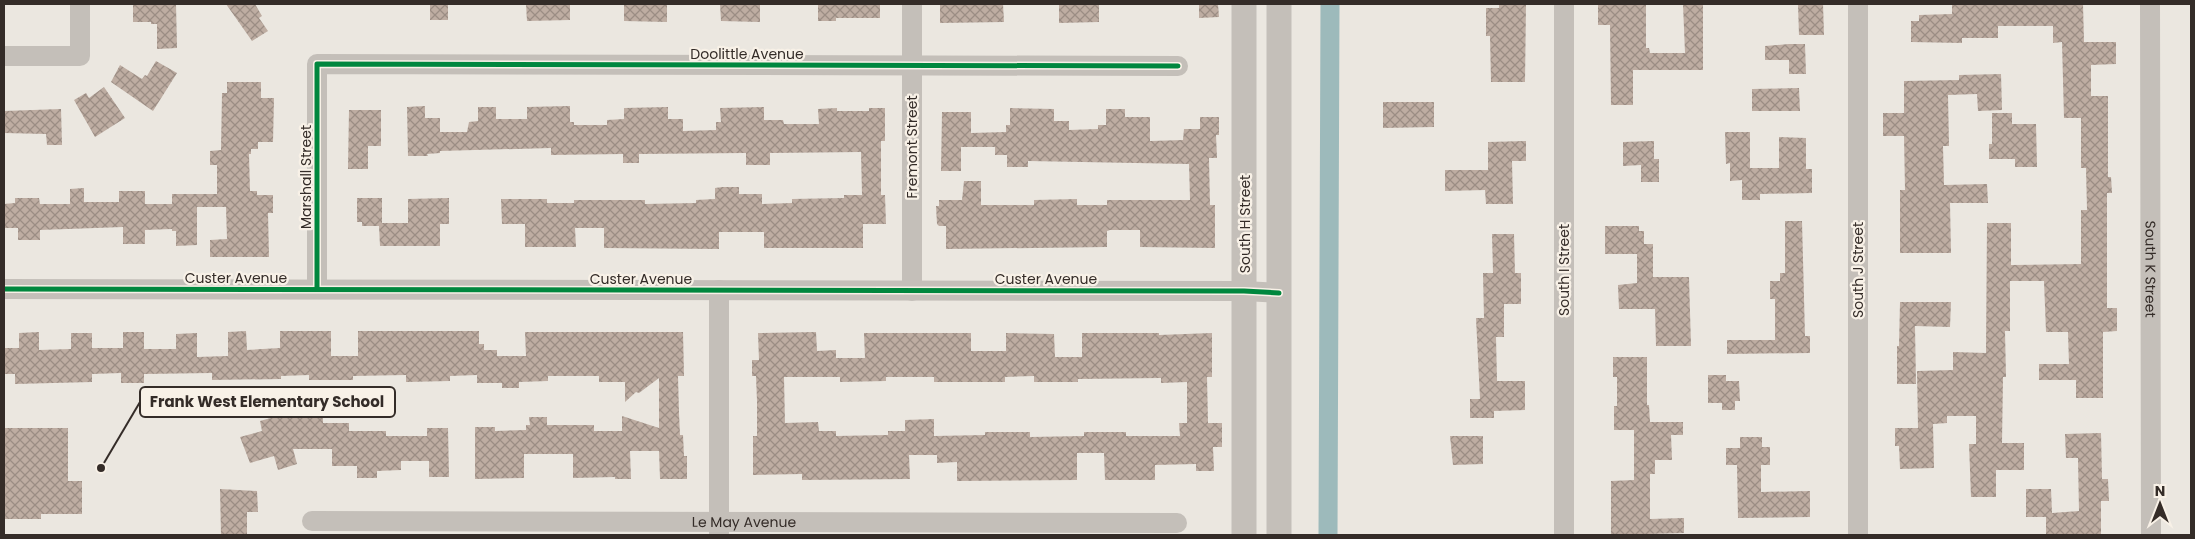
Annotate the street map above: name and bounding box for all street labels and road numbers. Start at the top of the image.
street label: Doolittle Avenue [690,44,804,64]
street label: Fremont Street [902,95,922,199]
street label: Marshall Street [296,125,316,229]
street label: South H Street [1235,175,1255,273]
street label: South K Street [2140,220,2161,318]
street label: South J Street [1848,222,1868,318]
street label: South I Street [1554,224,1574,316]
street label: Custer Avenue [185,268,288,288]
street label: Custer Avenue [590,269,693,289]
street label: Custer Avenue [995,269,1098,289]
street label: Le May Avenue [692,512,796,532]

